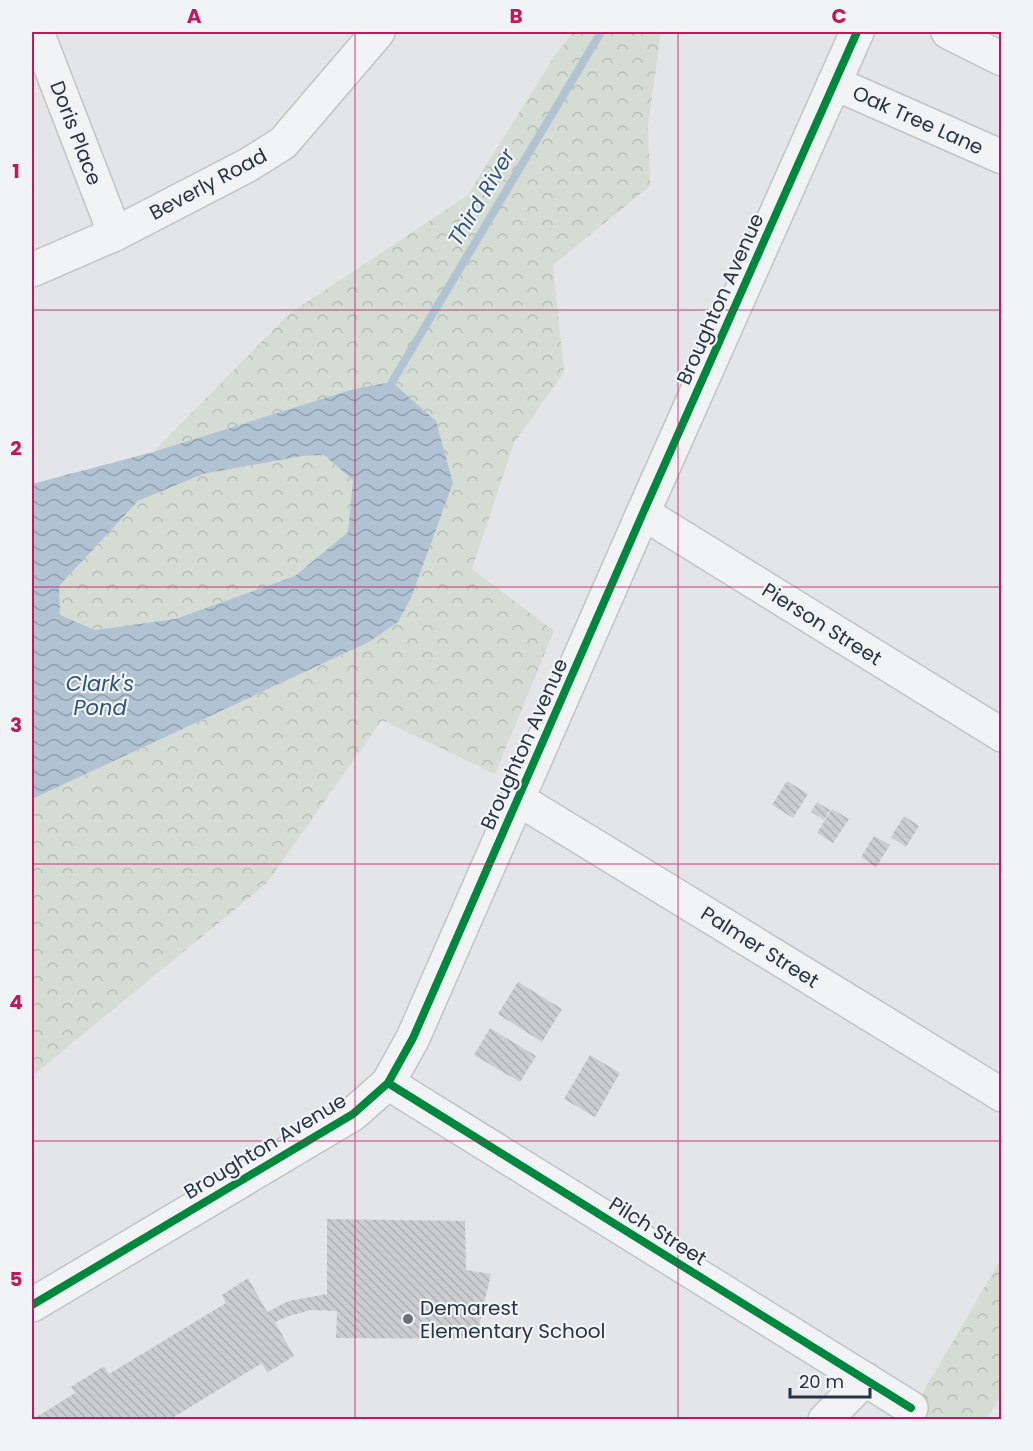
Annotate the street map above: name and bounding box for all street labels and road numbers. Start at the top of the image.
street label: Doris Place [43,77,109,189]
street label: Oak Tree Lane [848,79,988,161]
street label: Beverly Road [144,141,272,227]
street label: Broughton Avenue [670,209,770,389]
street label: Pierson Street [757,576,887,672]
street label: Broughton Avenue [474,654,574,834]
street label: Palmer Street [696,900,824,994]
street label: Broughton Avenue [179,1086,351,1206]
street label: Pilch Street [604,1190,712,1272]

